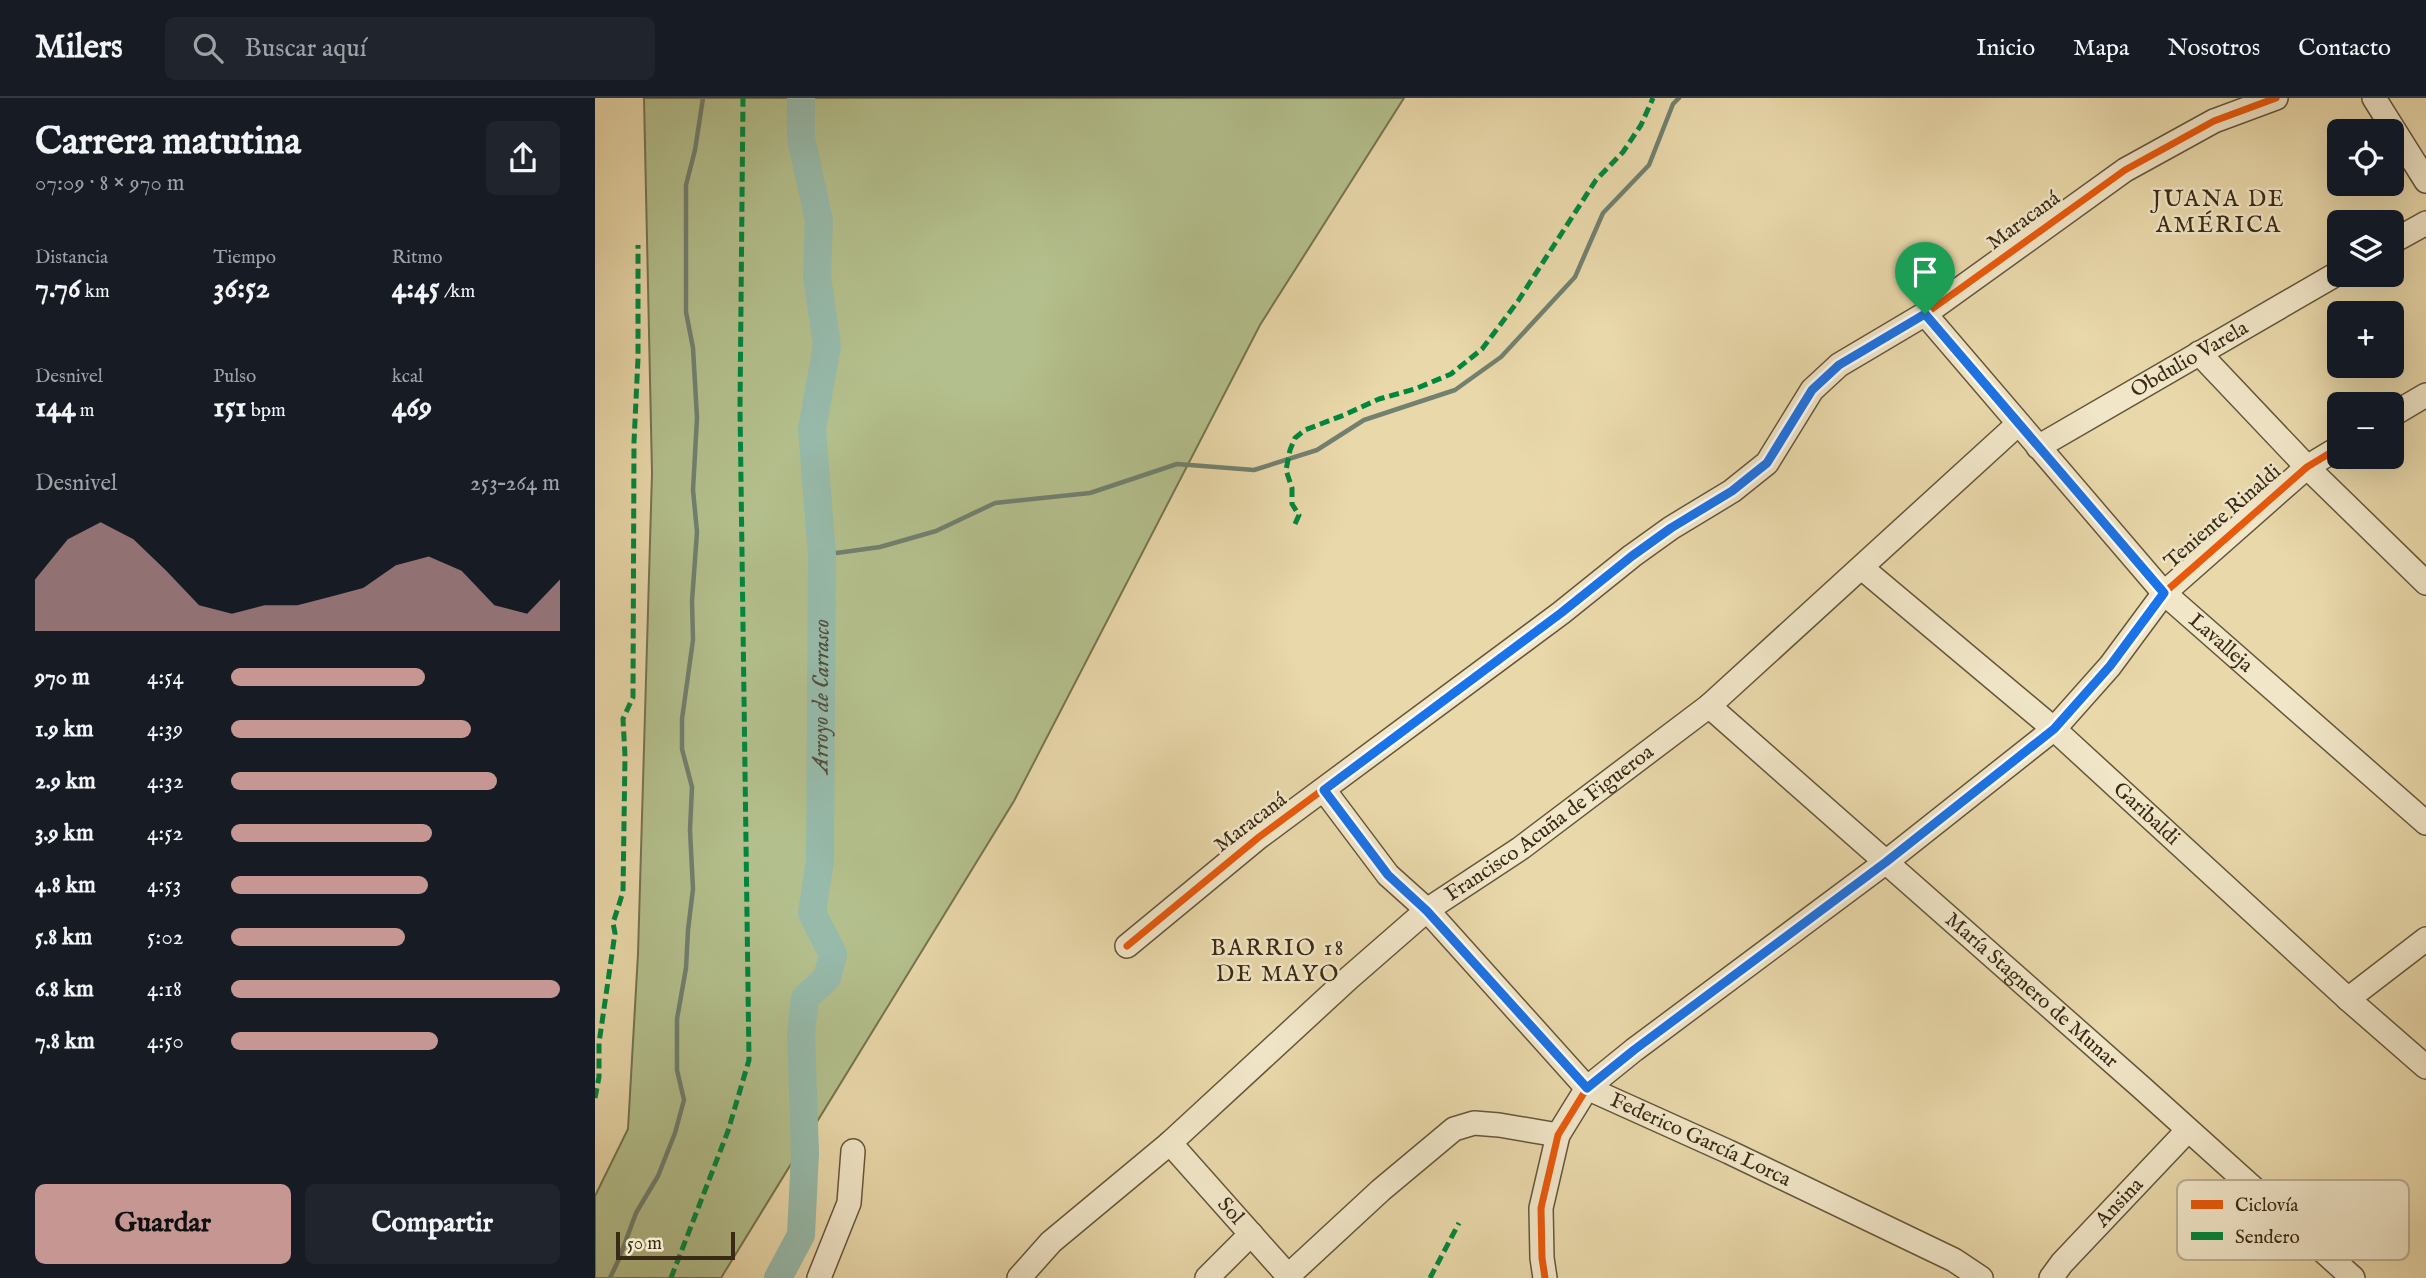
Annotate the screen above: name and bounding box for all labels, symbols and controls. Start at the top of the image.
search box [165,17,655,80]
text: Milers [35,27,123,69]
icon: search [189,29,227,67]
text: Buscar aquí [245,32,367,65]
text: Inicio [1976,33,2035,64]
text: Mapa [2073,33,2129,64]
text: Nosotros [2167,33,2260,64]
text: Contacto [2298,33,2391,64]
text: Carrera matutina [35,119,301,167]
map controls [2327,119,2404,469]
button: locate [2327,119,2404,196]
button: share [486,121,560,195]
text: 07:09 · 8 × 970 m [35,169,184,198]
street label: Maracaná [1982,185,2067,257]
district label: JUANA DE AMÉRICA [2149,185,2286,240]
button: layers [2327,210,2404,287]
pin [1895,242,1955,314]
text: Distancia [35,246,108,270]
text: Tiempo [213,246,276,270]
text: Ritmo [392,246,442,270]
icon: arrive [1906,253,1944,291]
text: 7.76 [35,270,81,308]
text: 36:52 [213,270,270,308]
text: 4:45 [392,270,440,308]
text: km [81,280,110,304]
text: /km [440,280,475,304]
button: + [2327,301,2404,378]
street label: Obdulio Varela [2126,314,2254,404]
text: Desnivel [35,365,103,389]
text: Pulso [213,365,256,389]
text: kcal [392,365,423,389]
text: 144 [35,389,76,427]
text: 151 [213,389,247,427]
text: 469 [392,389,432,427]
button: − [2327,392,2404,469]
text: m [76,399,94,423]
text: bpm [247,399,286,423]
street label: Teniente Rinaldi [2159,459,2287,575]
text: Desnivel [35,469,117,498]
text: 253–264 m [470,469,560,498]
street label: Lavalleja [2183,607,2259,679]
water label: Arroyo de Carrasco [806,619,836,776]
text: 970 m [35,663,90,692]
text: 4:54 [147,663,184,692]
text: 1.9 km [35,715,94,744]
text: 4:39 [147,715,183,744]
street label: Francisco Acuña de Figueroa [1440,738,1660,908]
text: 2.9 km [35,767,96,796]
text: 4:32 [147,767,184,796]
street label: Garibaldi [2107,776,2186,851]
street label: Maracaná [1209,786,1293,859]
text: 3.9 km [35,819,94,848]
text: 4:52 [147,819,183,848]
text: 4.8 km [35,871,96,900]
text: 4:53 [147,871,181,900]
street label: María Stagnero de Munar [1939,907,2124,1074]
text: 5.8 km [35,923,92,952]
text: 5:02 [147,923,184,952]
district label: BARRIO 18 DE MAYO [1211,934,1345,989]
text: 6.8 km [35,975,94,1004]
text: 4:18 [147,975,182,1004]
text: 7.8 km [35,1027,95,1056]
text: 4:50 [147,1027,184,1056]
street label: Federico García Lorca [1606,1087,1796,1194]
street label: Ansina [2089,1171,2150,1234]
legend [2177,1180,2409,1260]
button: Guardar [35,1184,291,1264]
button: Compartir [305,1184,560,1264]
street label: Sol [1211,1192,1250,1231]
text: Ciclovía [2235,1194,2299,1218]
text: Sendero [2235,1226,2300,1250]
scale bar [616,1229,735,1261]
text: 50 m [627,1232,662,1256]

